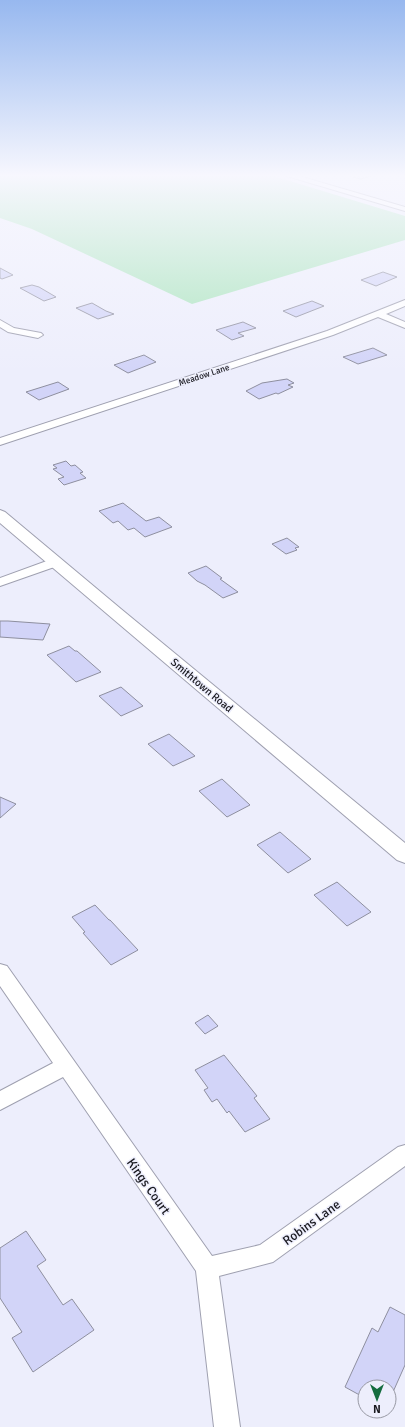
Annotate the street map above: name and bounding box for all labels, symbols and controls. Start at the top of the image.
street label: Meadow Lane [177,362,231,389]
street label: Smithtown Road [168,656,235,715]
street label: Kings Court [123,1155,174,1218]
street label: Robins Lane [280,1197,343,1249]
north arrow [357,1379,397,1419]
text: N [373,1402,381,1415]

